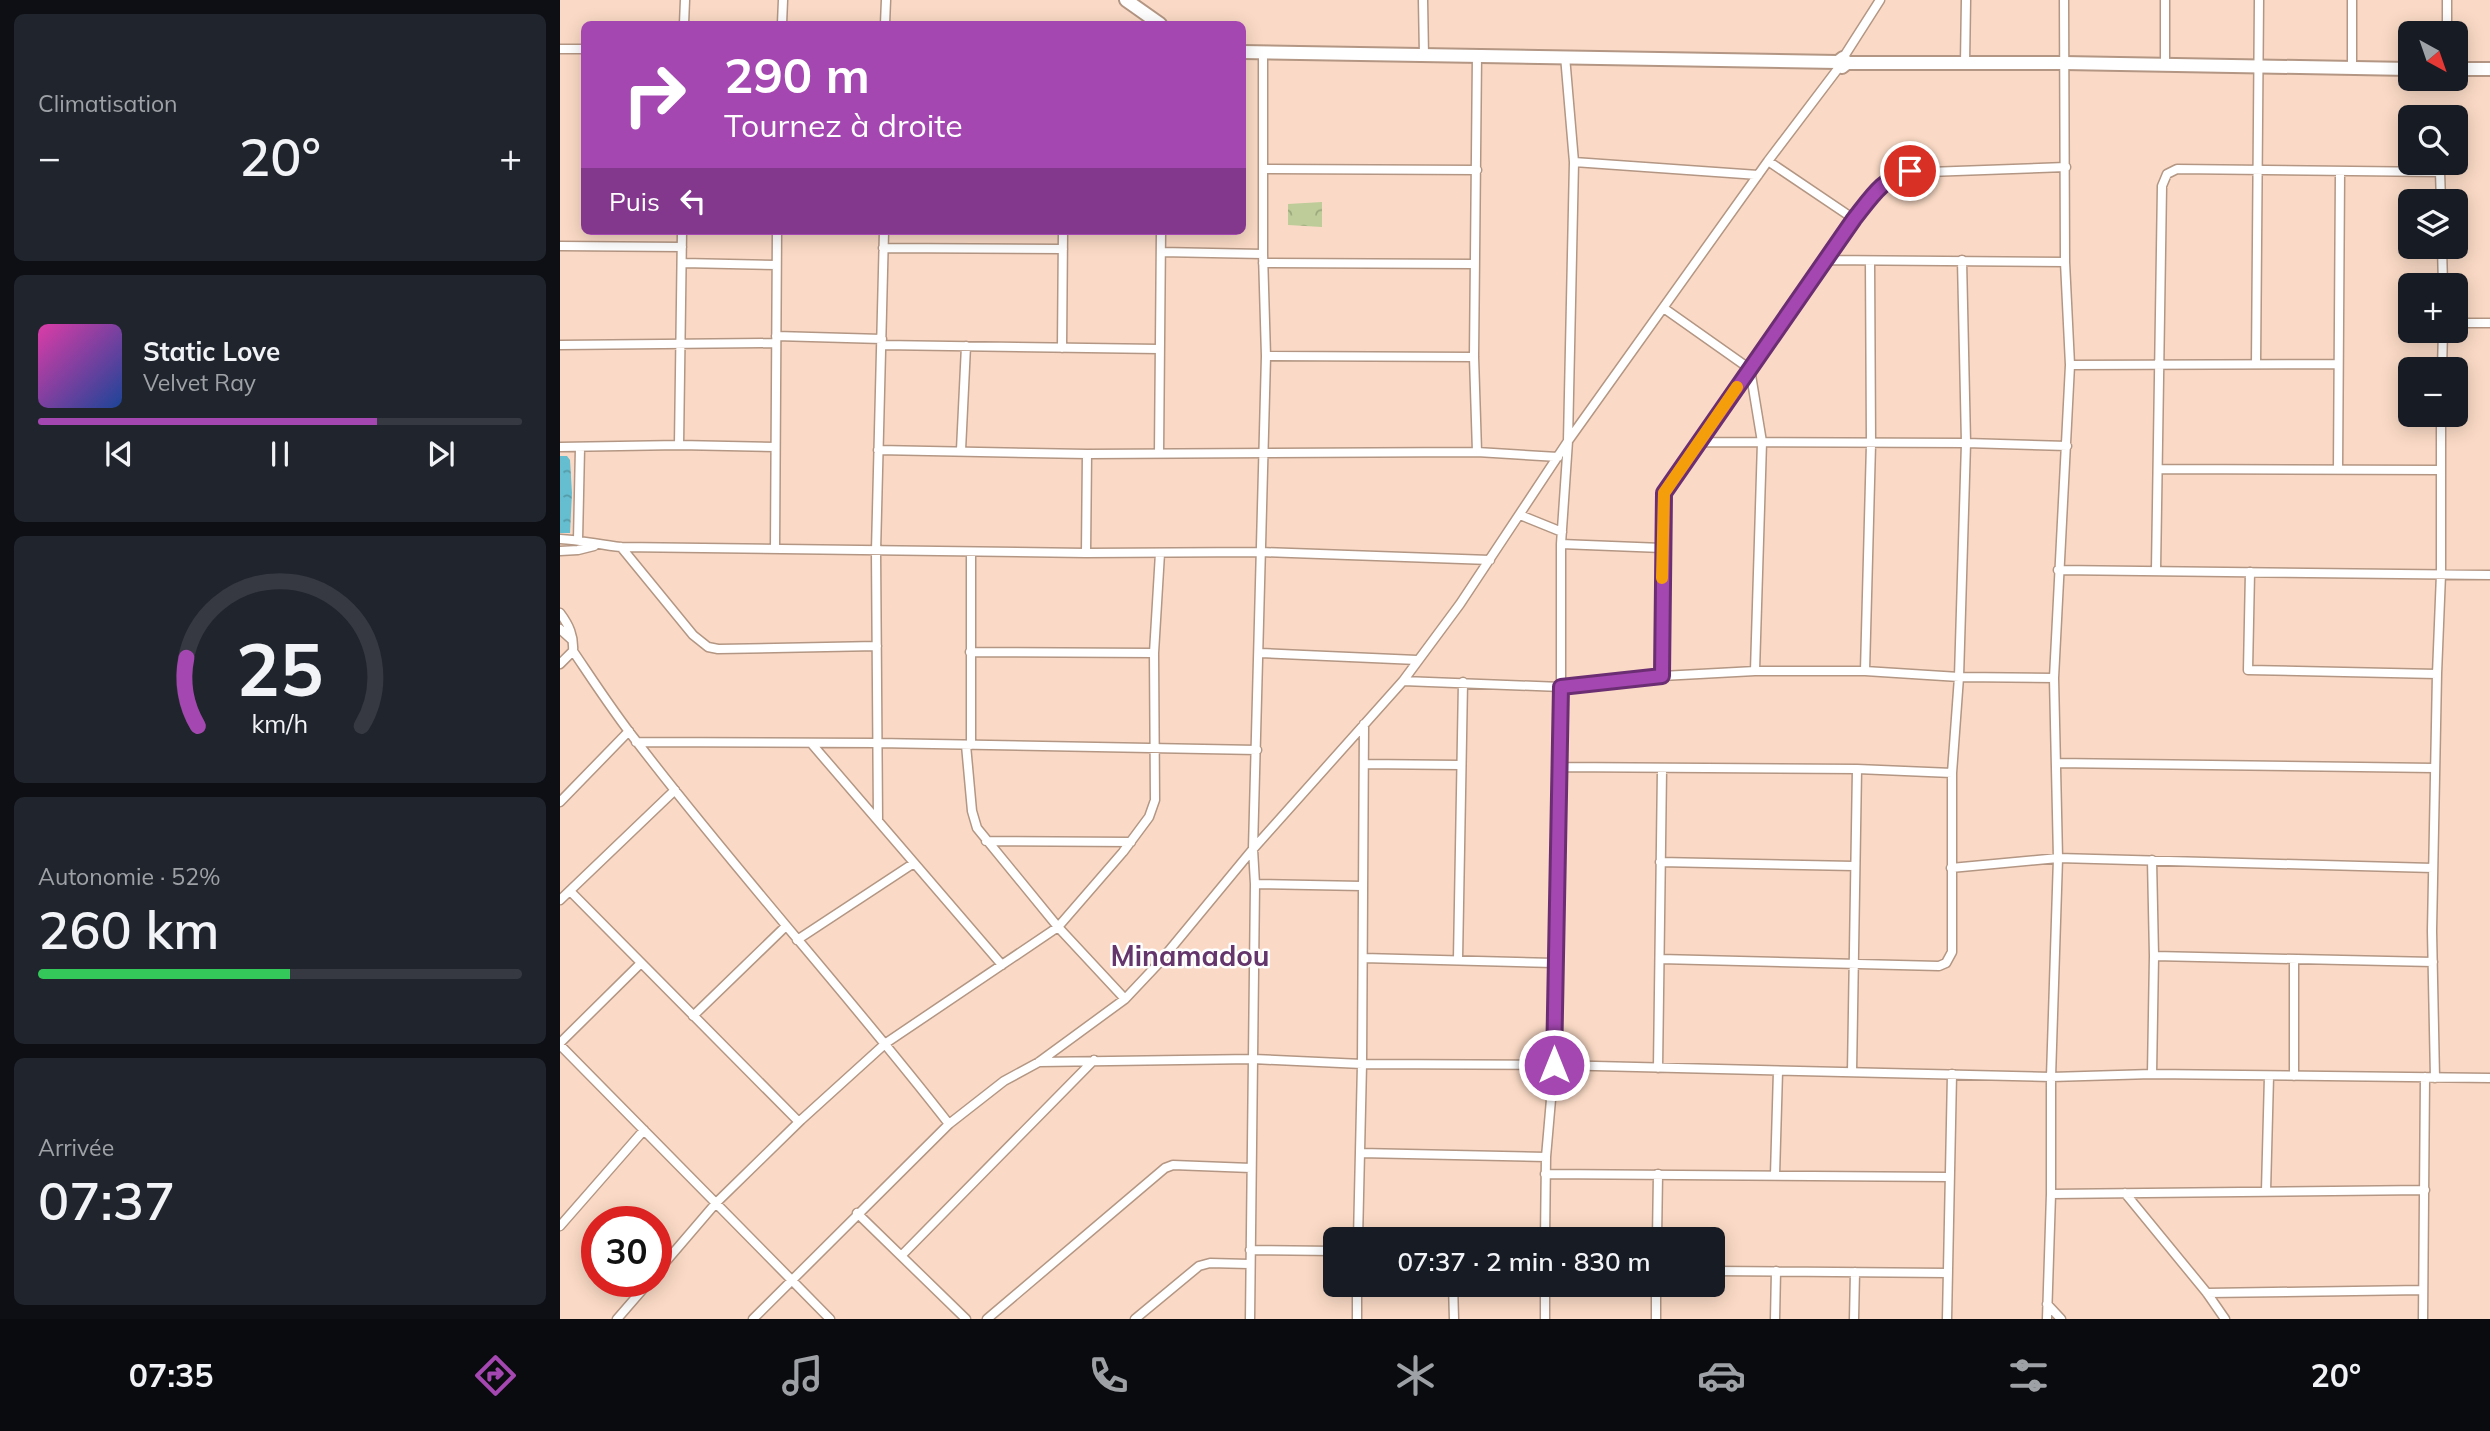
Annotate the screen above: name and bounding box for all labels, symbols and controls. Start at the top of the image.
north arrow [2398,21,2468,91]
map controls [2398,21,2468,427]
text: 290 m [724,44,870,105]
icon: right [609,49,700,140]
text: Climatisation [38,89,178,118]
text: Tournez à droite [724,105,963,145]
button: search [2398,105,2468,175]
text: 20° [239,124,321,189]
text: − [38,133,61,181]
text: + [499,133,522,181]
pin [1880,141,1940,201]
icon: arrive [1891,152,1929,190]
icon: left [674,182,712,220]
text: Puis [609,185,660,218]
button: layers [2398,189,2468,259]
button: + [2398,273,2468,343]
text: Static Love [143,335,280,368]
button: − [2398,357,2468,427]
text: Velvet Ray [143,368,256,397]
icon: previous [100,435,138,473]
icon: pause [261,435,299,473]
icon: next [422,435,460,473]
text: 25 [236,623,324,714]
text: km/h [252,707,308,738]
text: Autonomie · 52% [38,862,221,891]
text: 260 km [38,897,219,962]
district label: Minamadou [1110,938,1270,973]
position arrow [1517,1028,1591,1102]
text: Arrivée [38,1133,114,1162]
text: 07:37 [38,1168,175,1233]
speed limit sign: 30 [581,1206,672,1297]
text: 07:37 · 2 min · 830 m [1397,1245,1651,1278]
icon: directions [471,1351,520,1400]
icon: music [778,1351,827,1400]
icon: phone [1084,1351,1133,1400]
icon: climate [1391,1351,1440,1400]
icon: car [1697,1351,1746,1400]
icon: filters [2004,1351,2053,1400]
text: 07:35 [129,1355,214,1395]
text: 20° [2311,1355,2361,1395]

